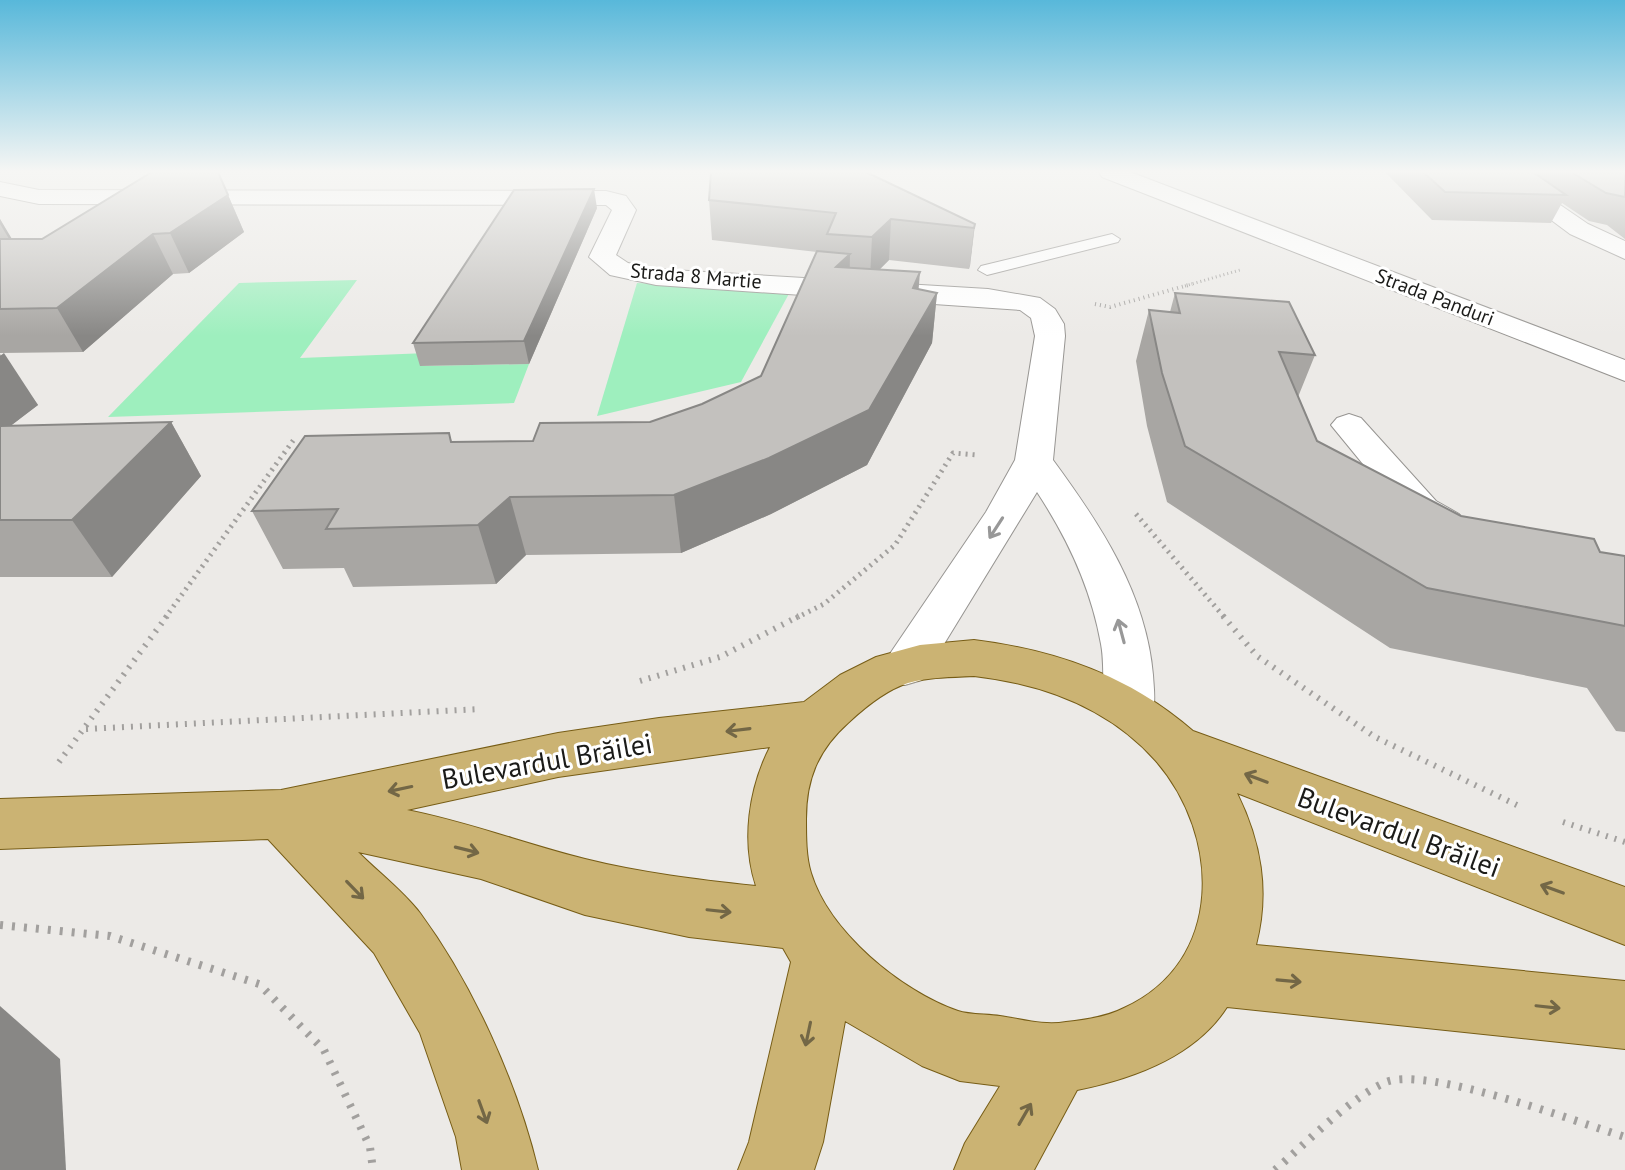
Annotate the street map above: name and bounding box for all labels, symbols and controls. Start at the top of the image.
street label: Strada 8 Martie [629,257,763,295]
street label: Strada Panduri [1372,262,1498,332]
one-way arrow [987,516,1003,539]
one-way arrow [1113,618,1128,644]
one-way arrow [726,723,751,738]
street label: Bulevardul Brăilei [439,724,655,797]
one-way arrow [1244,770,1269,784]
street label: Bulevardul Brăilei [1293,778,1506,885]
one-way arrow [387,782,413,797]
one-way arrow [454,843,480,858]
one-way arrow [345,880,364,899]
one-way arrow [1540,881,1565,895]
one-way arrow [705,904,732,919]
one-way arrow [1275,973,1302,988]
one-way arrow [1534,999,1561,1014]
one-way arrow [800,1021,815,1047]
one-way arrow [477,1099,492,1124]
one-way arrow [1017,1103,1033,1127]

